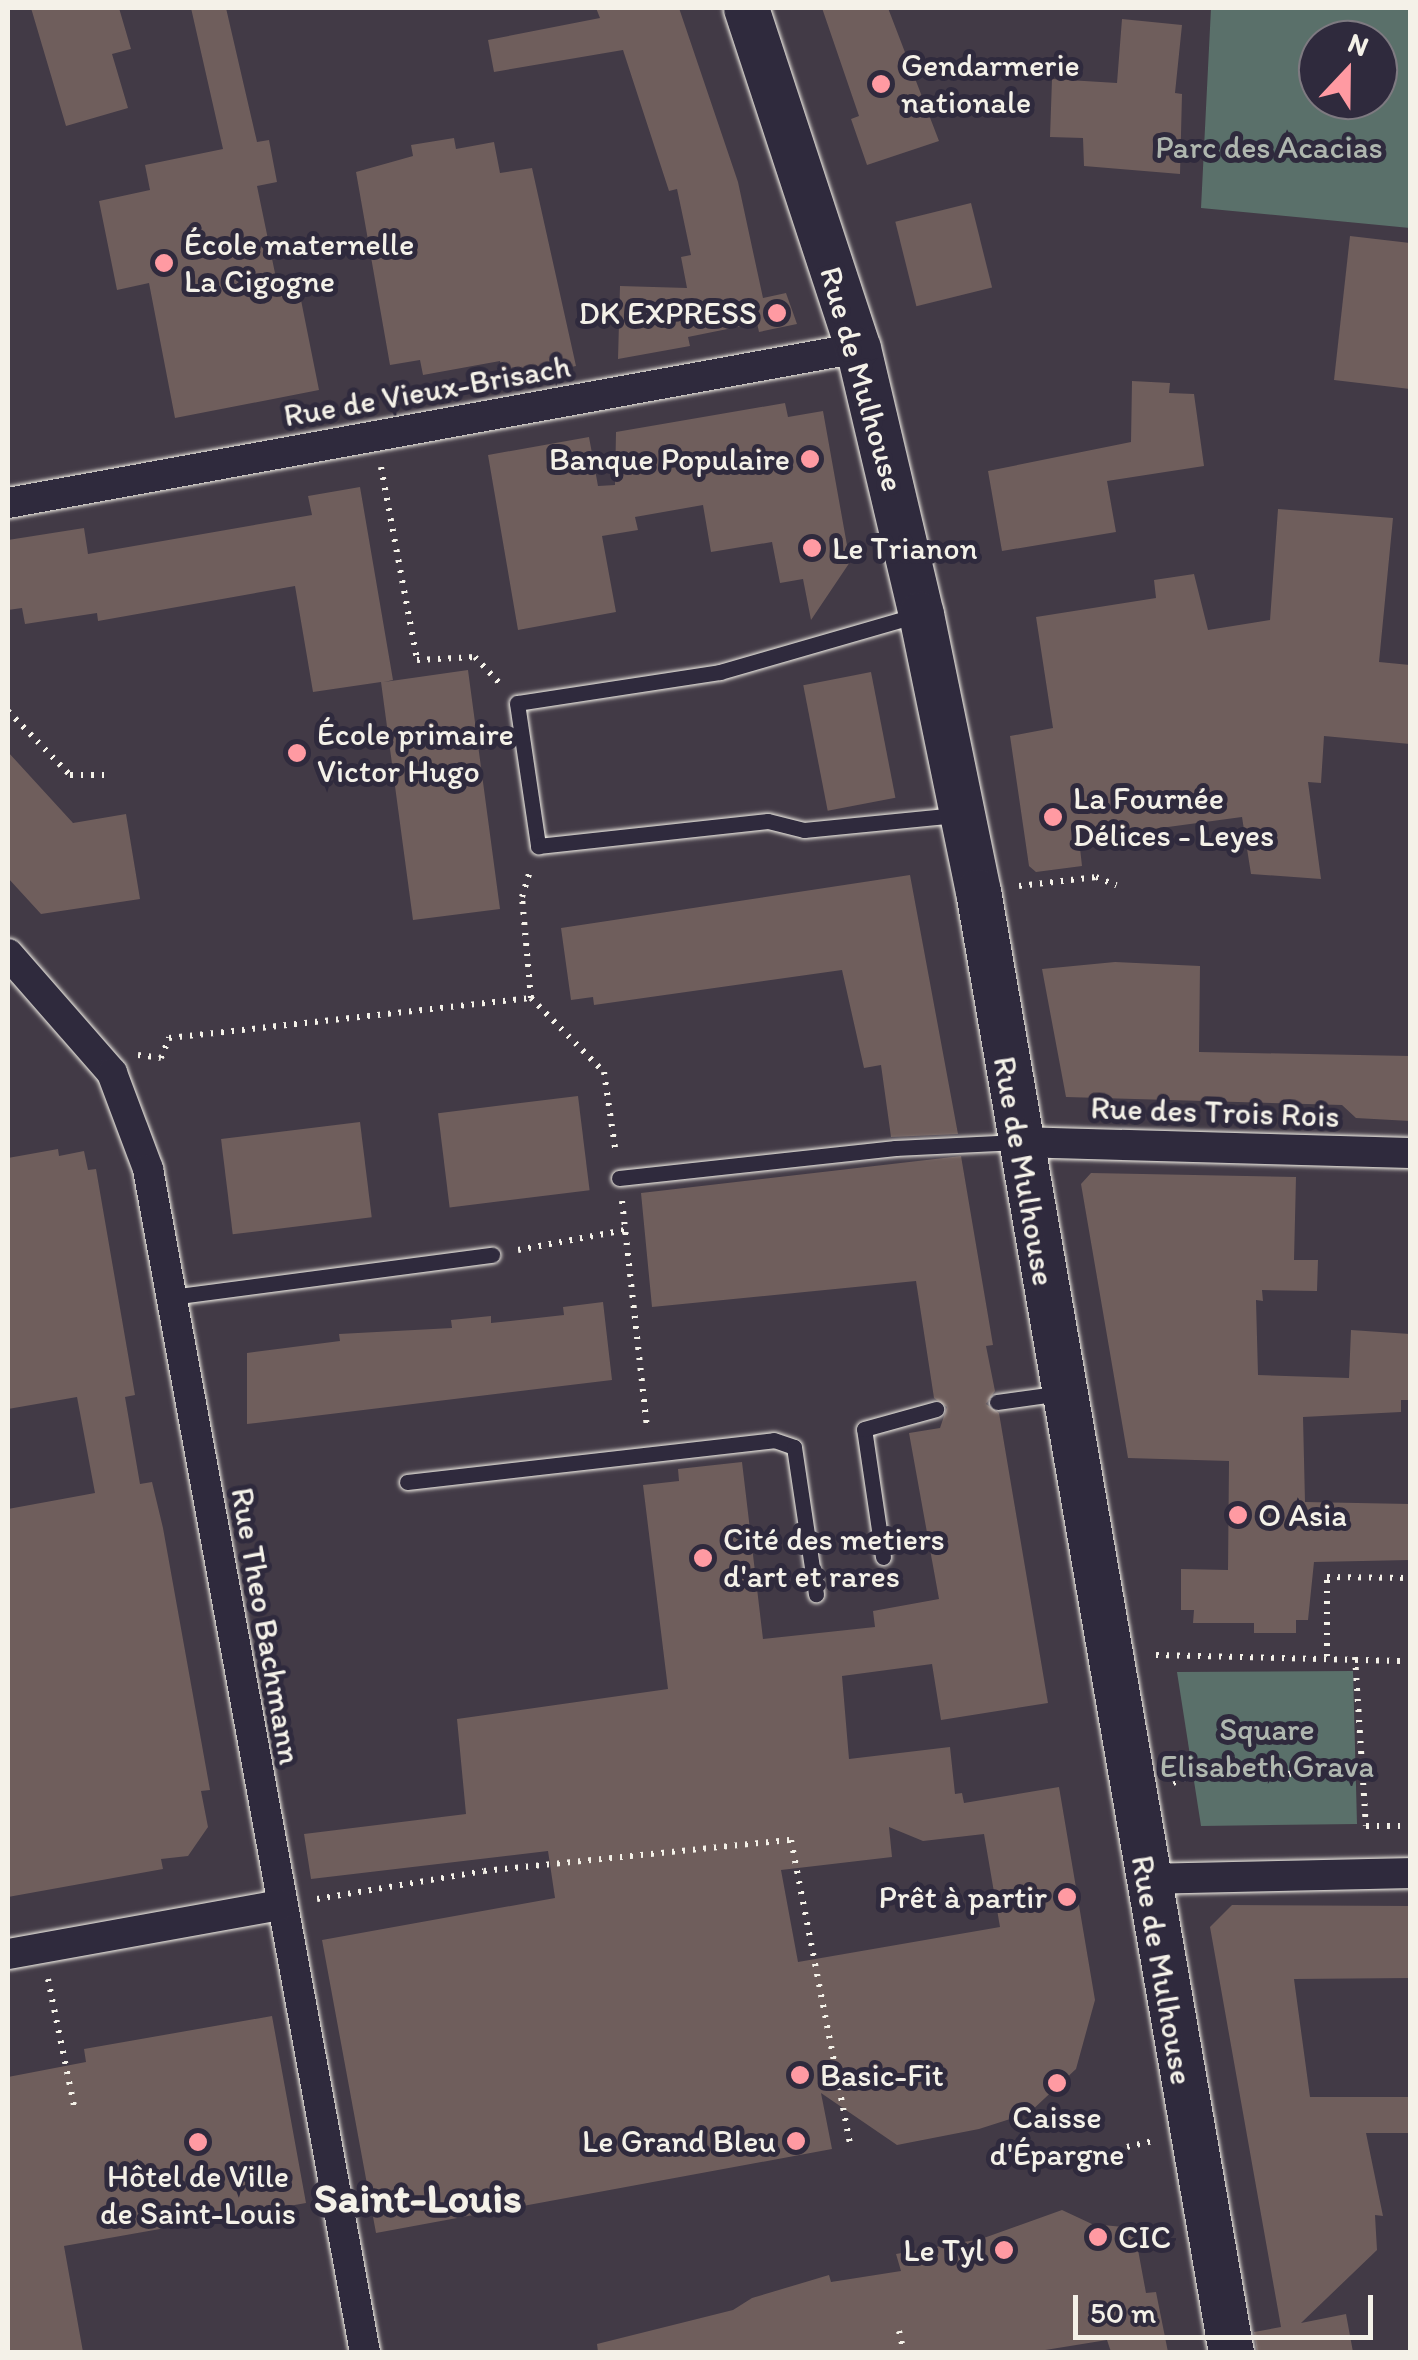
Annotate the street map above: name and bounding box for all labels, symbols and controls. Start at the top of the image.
north arrow [1298,20,1398,120]
text: N [1343,25,1374,63]
place label: Gendarmerie nationale [901,47,1080,122]
marker: Gendarmerie nationale [870,73,892,95]
park label: Parc des Acacias [1155,128,1383,166]
place label: École maternelle La Cigogne [184,226,415,301]
marker: École maternelle La Cigogne [153,252,175,274]
street label: Rue de Mulhouse [812,263,912,495]
place label: DK EXPRESS [579,294,757,332]
marker: DK EXPRESS [766,302,788,324]
street label: Rue de Vieux-Brisach [281,347,573,435]
place label: Banque Populaire [548,440,790,478]
marker: Banque Populaire [799,448,821,470]
place label: Le Trianon [832,529,974,567]
marker: Le Trianon [801,537,823,559]
place label: École primaire Victor Hugo [317,716,513,791]
marker: École primaire Victor Hugo [286,742,308,764]
place label: La Fournée Délices - Leyes [1073,780,1274,855]
marker: La Fournée Délices - Leyes [1042,806,1064,828]
street label: Rue de Mulhouse [985,1054,1063,1288]
street label: Rue des Trois Rois [1091,1089,1339,1135]
street label: Rue Theo Bachmann [223,1485,309,1767]
place label: O Asia [1258,1496,1347,1534]
marker: O Asia [1227,1504,1249,1526]
place label: Cité des metiers d'art et rares [723,1521,945,1596]
marker: Cité des metiers d'art et rares [692,1547,714,1569]
park label: Square Elisabeth Grava [1160,1711,1374,1786]
street label: Rue de Mulhouse [1123,1853,1201,2087]
place label: Prêt à partir [879,1878,1047,1916]
marker: Prêt à partir [1056,1886,1078,1908]
place label: Basic-Fit [820,2056,944,2094]
marker: Basic-Fit [789,2064,811,2086]
marker: Caisse d'Épargne [1046,2072,1068,2094]
place label: Caisse d'Épargne [989,2099,1125,2174]
place label: Le Grand Bleu [582,2122,776,2160]
marker: Le Grand Bleu [785,2130,807,2152]
marker: Hôtel de Ville de Saint-Louis [187,2131,209,2153]
place label: Hôtel de Ville de Saint-Louis [99,2158,297,2233]
district label: Saint-Louis [314,2173,522,2223]
place label: CIC [1118,2218,1171,2256]
marker: CIC [1087,2226,1109,2248]
place label: Le Tyl [907,2231,984,2269]
marker: Le Tyl [993,2239,1015,2261]
scale bar [1078,2275,1378,2337]
text: 50 m [1090,2294,1156,2331]

